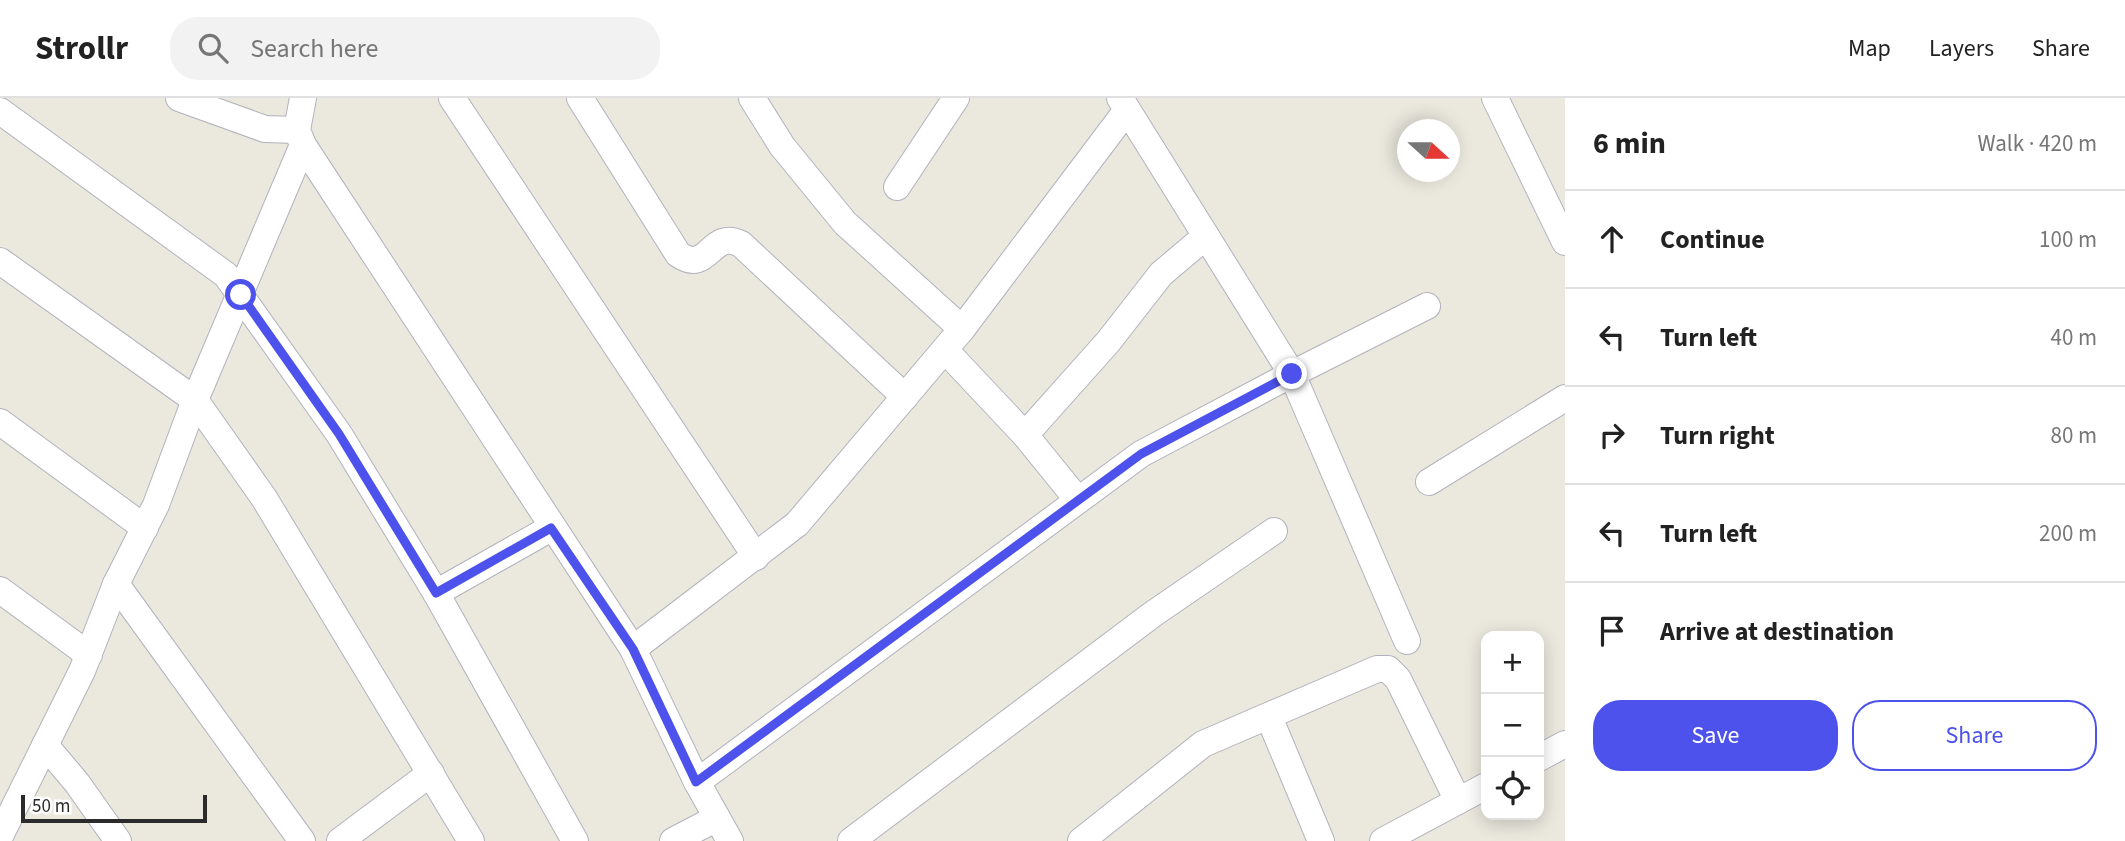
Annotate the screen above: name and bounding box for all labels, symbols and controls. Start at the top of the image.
search box [170,17,660,80]
text: Strollr [35,25,128,72]
icon: search [194,29,232,67]
text: Search here [250,30,378,67]
text: Map [1848,31,1891,66]
text: Layers [1929,31,1994,66]
text: Share [2032,31,2090,66]
north arrow [1397,119,1460,182]
text: 6 min [1593,122,1666,165]
text: Walk · 420 m [1978,127,2097,160]
icon: ahead [1593,220,1631,258]
text: Continue [1660,221,1765,258]
text: 100 m [2039,223,2097,256]
route start [225,279,256,310]
icon: left [1593,318,1631,356]
text: Turn left [1660,319,1757,356]
text: 40 m [2050,321,2097,354]
route end [1276,358,1307,389]
icon: right [1593,416,1631,454]
text: Turn right [1660,417,1775,454]
text: 80 m [2050,419,2097,452]
icon: left [1593,514,1631,552]
text: Turn left [1660,515,1757,552]
text: 200 m [2039,517,2097,550]
icon: arrive [1593,612,1631,650]
text: Arrive at destination [1660,613,1894,650]
map controls [1481,631,1544,820]
button: + [1481,631,1544,694]
button: − [1481,694,1544,757]
button: Save [1593,700,1838,771]
button: Share [1852,700,2097,771]
button: locate [1481,757,1544,820]
scale bar [21,792,206,824]
text: 50 m [32,793,70,820]

